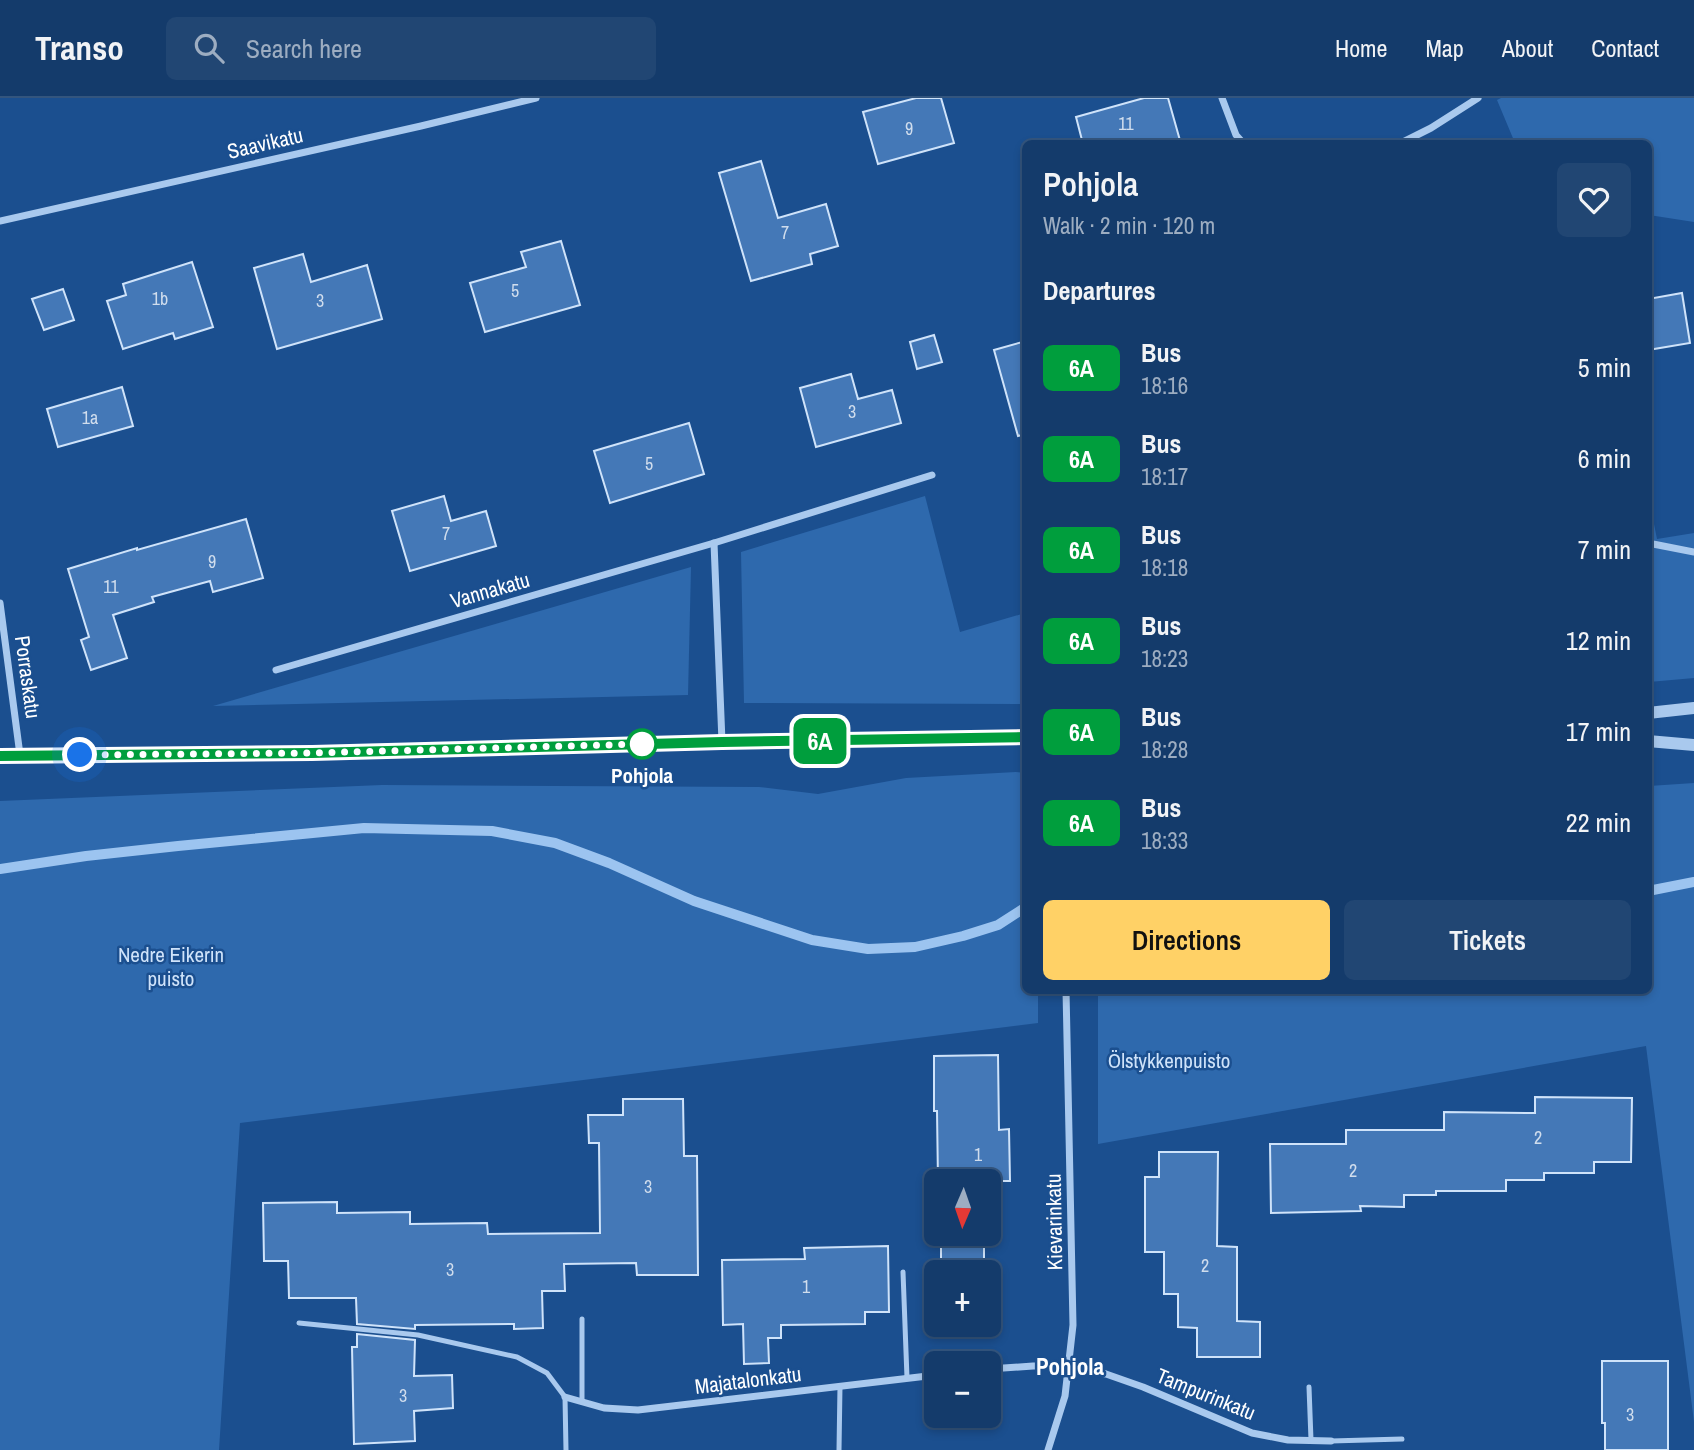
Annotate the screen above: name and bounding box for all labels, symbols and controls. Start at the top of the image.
search box [166,17,656,80]
text: Transo [35,26,124,70]
icon: search [190,29,228,67]
text: Search here [246,31,362,66]
text: Home [1335,32,1387,64]
text: Map [1425,32,1464,64]
text: About [1502,32,1553,64]
text: Contact [1591,32,1659,64]
house number: 11 [1118,111,1134,136]
house number: 9 [905,116,913,141]
street label: Saavikatu [224,120,306,166]
text: Pohjola [1043,162,1138,206]
button: heart [1557,163,1631,237]
text: Walk · 2 min · 120 m [1043,210,1215,241]
house number: 7 [781,220,789,245]
text: Departures [1043,273,1156,308]
house number: 5 [511,278,519,303]
house number: 1b [152,286,168,311]
house number: 3 [316,288,324,313]
text: Bus [1141,335,1181,370]
text: 5 min [1578,350,1631,385]
text: 6A [1069,352,1094,384]
text: 18:16 [1141,370,1188,401]
house number: 3 [848,399,856,424]
house number: 1a [82,405,98,430]
text: Bus [1141,426,1181,461]
text: 6 min [1578,441,1631,476]
text: 6A [1069,443,1094,475]
house number: 5 [645,451,653,476]
text: 18:17 [1141,461,1188,492]
text: Bus [1141,517,1181,552]
house number: 7 [442,521,450,546]
text: 7 min [1578,532,1631,567]
text: 6A [1069,534,1094,566]
house number: 9 [208,549,216,574]
text: 18:18 [1141,552,1188,583]
street label: Vannakatu [447,565,533,615]
house number: 11 [103,574,119,599]
text: Bus [1141,608,1181,643]
text: 12 min [1566,623,1631,658]
text: 6A [1069,625,1094,657]
street label: Porraskatu [8,634,48,720]
text: 18:23 [1141,643,1188,674]
text: Bus [1141,699,1181,734]
text: 17 min [1566,714,1631,749]
text: 6A [1069,716,1094,748]
line badge: 6A [788,718,852,764]
text: 6A [807,725,833,757]
marker: Pohjola [627,729,657,759]
text: 18:28 [1141,734,1188,765]
your location [62,737,97,772]
place label: Pohjola [611,761,674,790]
text: Bus [1141,790,1181,825]
text: 22 min [1566,805,1631,840]
text: 6A [1069,807,1094,839]
text: 18:33 [1141,825,1188,856]
button: Directions [1043,900,1330,980]
button: Tickets [1344,900,1631,980]
park label: Nedre Eikerin puisto [118,940,224,993]
park label: Ölstykkenpuisto [1108,1046,1230,1075]
house number: 2 [1534,1125,1542,1150]
house number: 1 [974,1142,983,1167]
house number: 2 [1349,1158,1357,1183]
north arrow [924,1169,1001,1246]
map controls [924,1169,1001,1428]
street label: Kievarinkatu [1039,1173,1069,1271]
house number: 3 [644,1174,652,1199]
house number: 2 [1201,1253,1209,1278]
house number: 3 [446,1257,454,1282]
button: + [924,1260,1001,1337]
house number: 1 [802,1274,811,1299]
button: − [924,1351,1001,1428]
district label: Pohjola [1036,1351,1105,1382]
street label: Majatalonkatu [693,1359,803,1401]
street label: Tampurinkatu [1152,1361,1260,1427]
house number: 3 [399,1383,407,1408]
house number: 3 [1626,1402,1634,1427]

